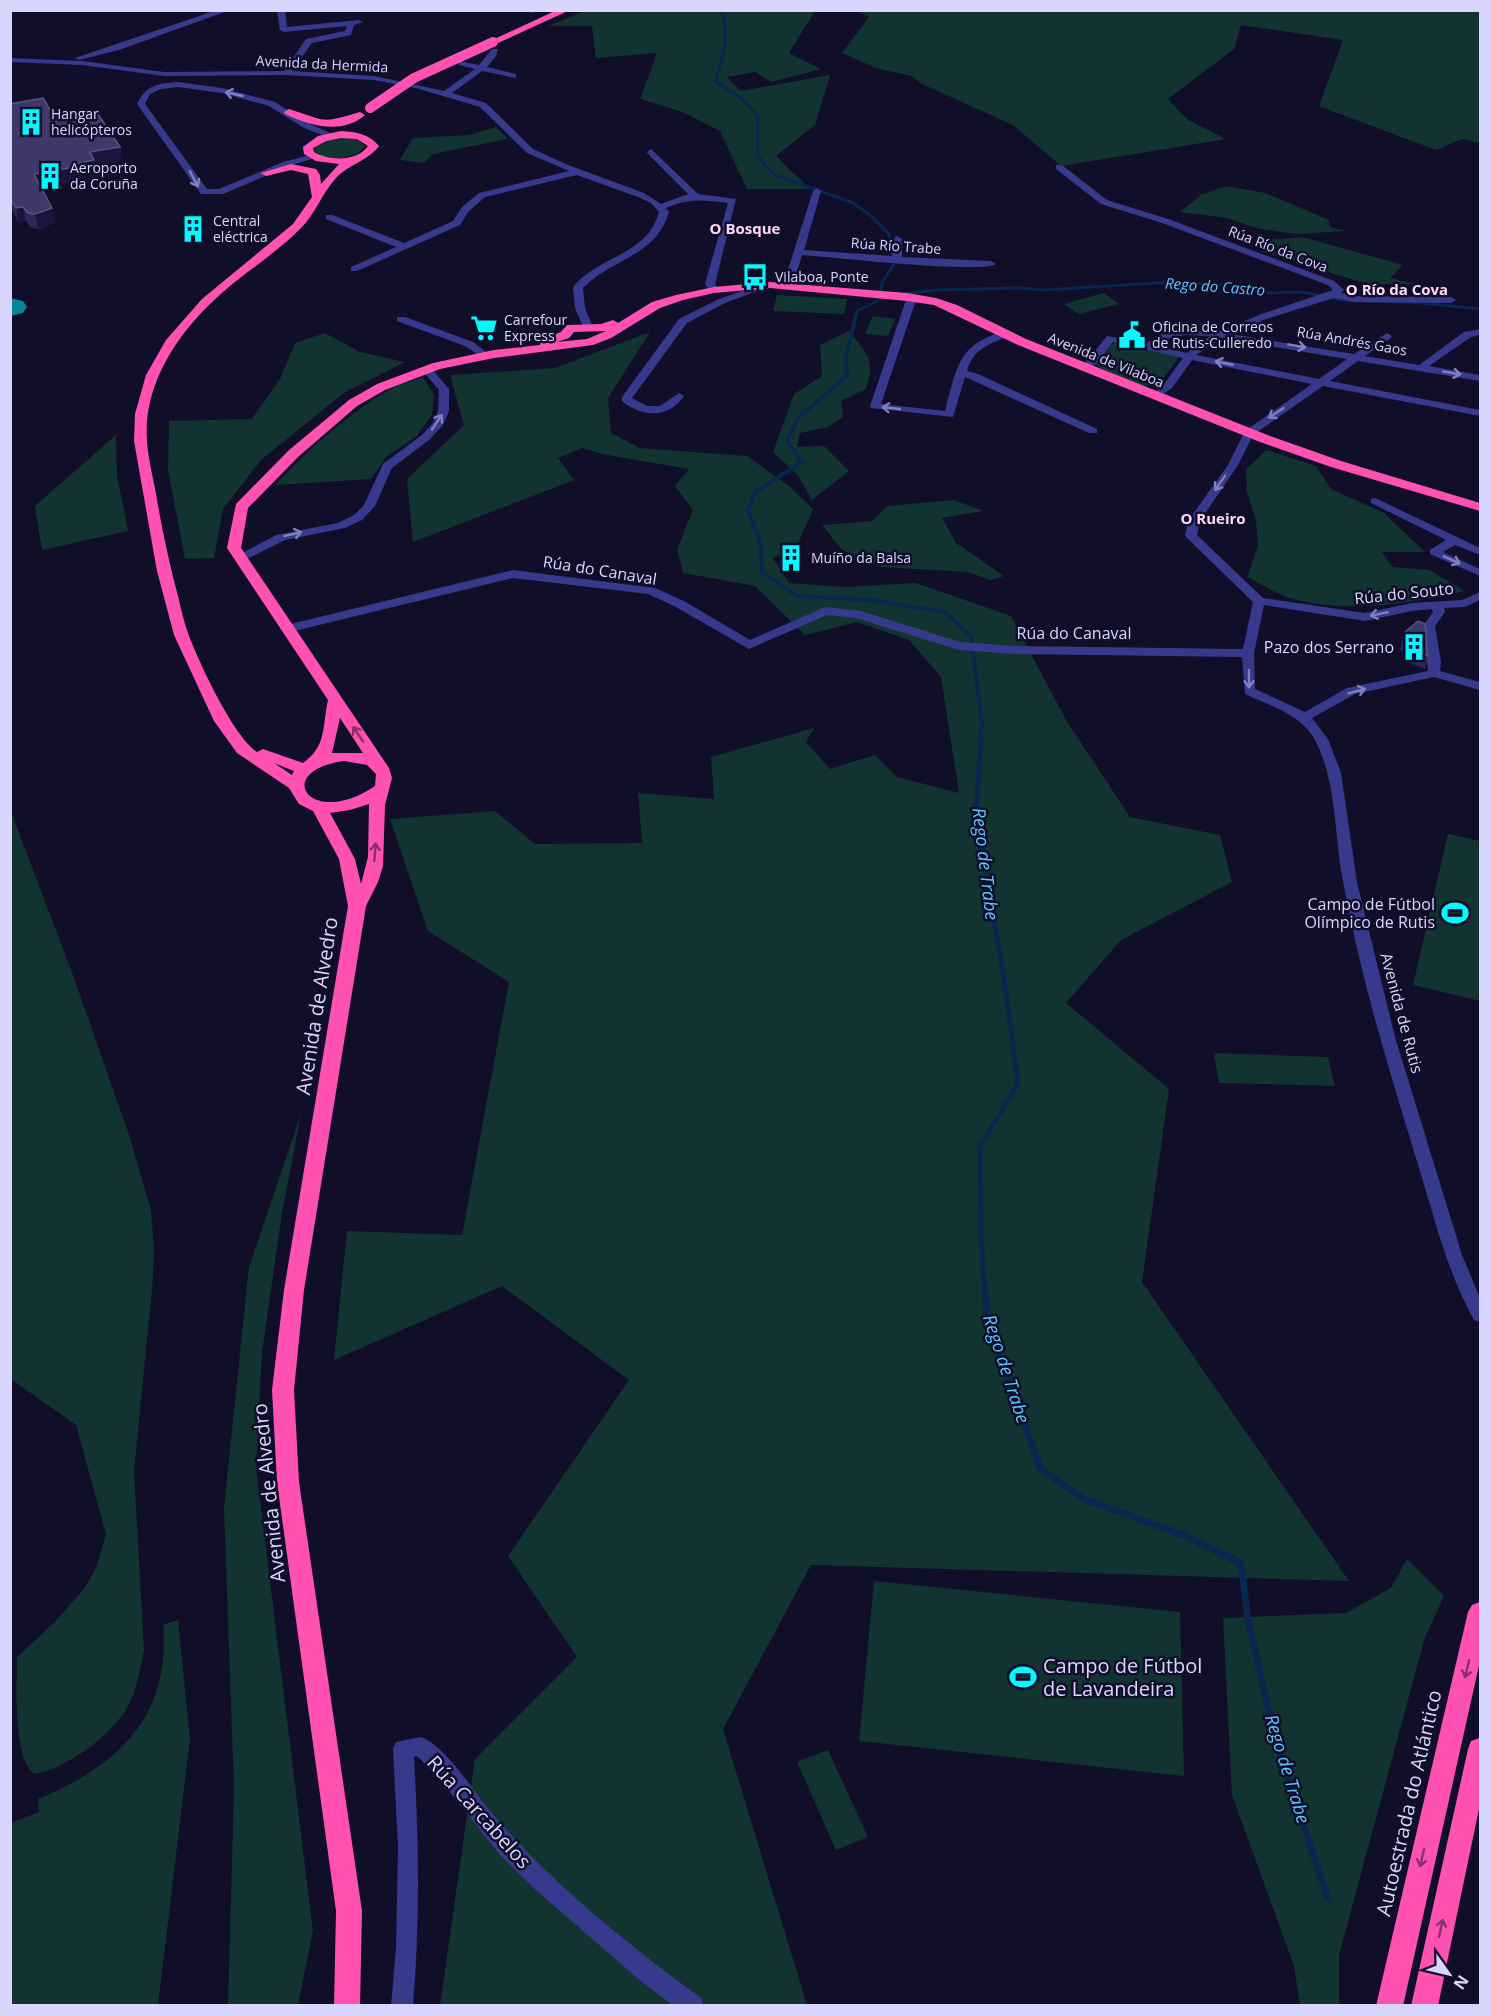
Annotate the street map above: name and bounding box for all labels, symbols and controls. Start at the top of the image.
street label: Avenida da Hermida [255,51,389,76]
one-way arrow [225,88,244,99]
place label: Hangar helicópteros [51,104,132,139]
building icon: Hangar helicópteros [16,107,46,137]
place label: Aeroporto da Coruña [70,158,138,193]
building icon: Aeroporto da Coruña [35,161,65,191]
one-way arrow [188,170,200,187]
place label: Central eléctrica [213,211,268,246]
building icon: Central eléctrica [178,214,208,244]
district label: O Bosque [710,218,781,238]
street label: Rúa Río da Cova [1226,221,1331,276]
street label: Rúa Río Trabe [850,233,942,258]
bus stop icon: Vilaboa, Ponte [740,262,770,292]
place label: Vilaboa, Ponte [775,267,869,286]
water label: Rego do Castro [1164,273,1266,299]
district label: O Río da Cova [1346,279,1448,299]
place label: Carrefour Express [504,310,568,345]
supermarket icon: Carrefour Express [469,313,499,343]
place label: Oficina de Correos de Rutis-Culleredo [1152,317,1273,352]
public building icon: Oficina de Correos de Rutis-Culleredo [1117,320,1147,350]
street label: Rúa Andrés Gaos [1295,321,1409,360]
street label: Avenida de Vilaboa [1045,328,1167,392]
one-way arrow [1287,341,1307,352]
one-way arrow [1214,357,1234,368]
one-way arrow [1441,368,1461,379]
one-way arrow [881,402,901,413]
one-way arrow [1268,408,1285,420]
one-way arrow [431,414,443,430]
one-way arrow [1214,475,1226,491]
district label: O Rueiro [1180,508,1246,528]
one-way arrow [283,527,302,539]
building icon: Muíño da Balsa [776,543,806,573]
place label: Muíño da Balsa [811,548,911,567]
street label: Rúa do Canaval [542,550,658,590]
one-way arrow [1443,555,1461,567]
street label: Rúa do Souto [1353,577,1455,609]
one-way arrow [1370,609,1389,620]
street label: Rúa do Canaval [1017,622,1131,644]
building icon: Pazo dos Serrano [1399,632,1429,662]
place label: Pazo dos Serrano [1264,636,1394,658]
one-way arrow [1243,669,1254,689]
one-way arrow [1347,685,1366,696]
one-way arrow [352,726,364,743]
water label: Rego de Trabe [967,806,1005,921]
one-way arrow [370,842,381,862]
place label: Campo de Fútbol Olímpico de Rutis [1304,893,1435,933]
sports icon: Campo de Fútbol Olímpico de Rutis [1440,898,1470,928]
street label: Avenida de Alvedro [289,915,344,1097]
street label: Avenida de Rutis [1375,950,1429,1076]
water label: Rego de Trabe [978,1311,1036,1426]
street label: Avenida de Alvedro [246,1402,291,1584]
place label: Campo de Fútbol de Lavandeira [1043,1652,1202,1702]
one-way arrow [1460,1659,1472,1678]
sports icon: Campo de Fútbol de Lavandeira [1008,1662,1038,1692]
street label: Autoestrada do Atlántico [1369,1687,1448,1919]
water label: Rego de Trabe [1260,1711,1316,1826]
street label: Rúa Carcabelos [421,1749,537,1874]
one-way arrow [1416,1849,1428,1868]
one-way arrow [1436,1919,1447,1938]
north arrow [1419,1944,1479,2004]
text: N [1449,1971,1474,1994]

